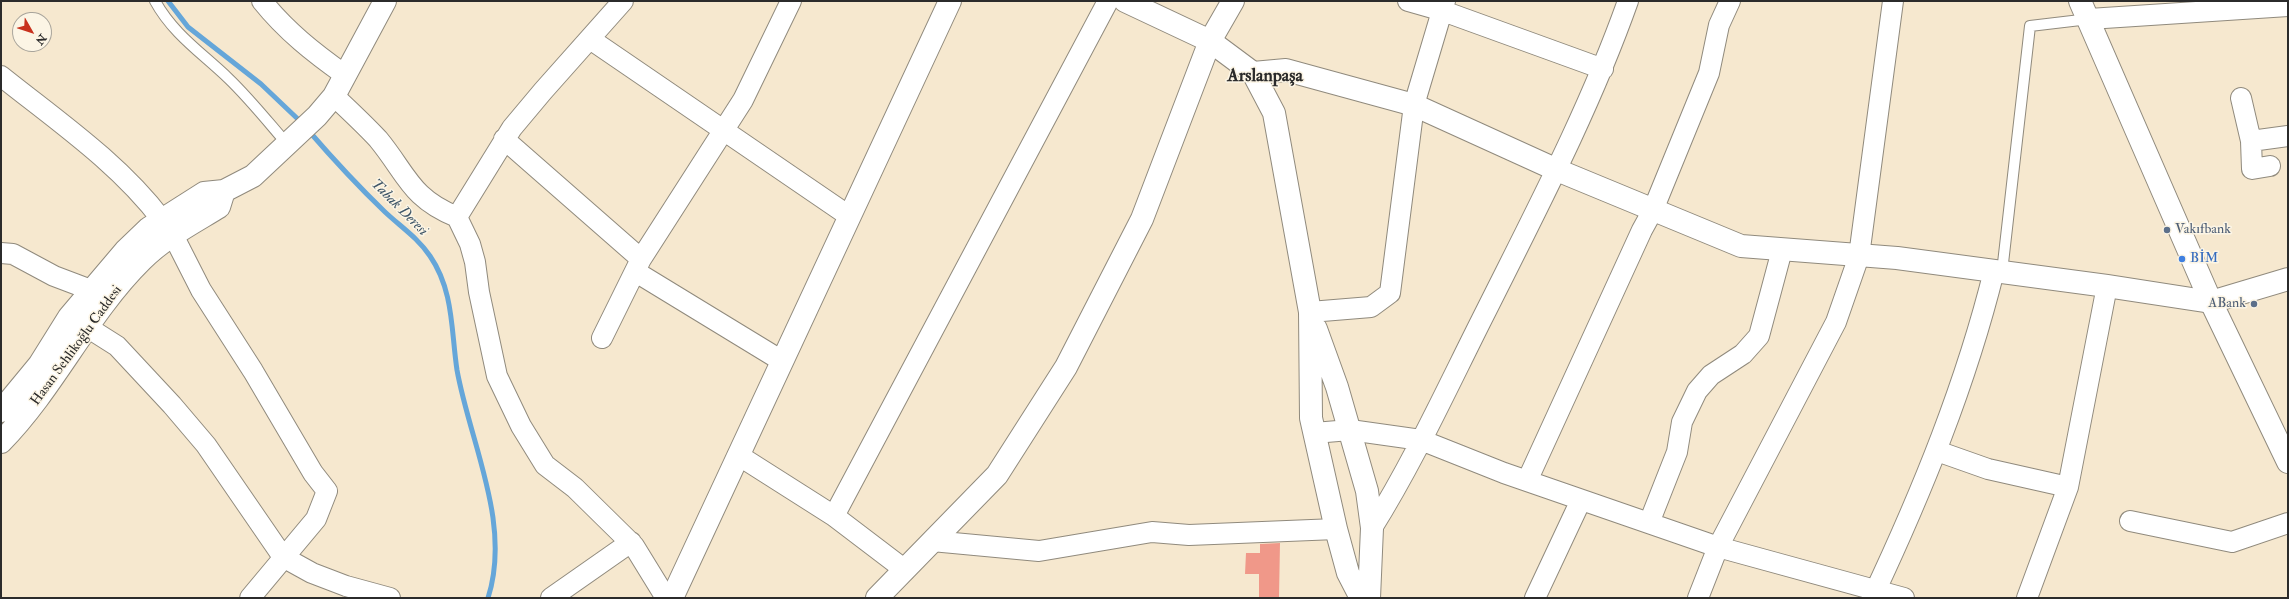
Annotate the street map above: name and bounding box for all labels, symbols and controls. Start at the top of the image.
north arrow [12,12,52,52]
text: N [33,31,49,47]
district label: Arslanpaşa [1227,66,1303,88]
water label: Tabak Deresi [367,176,431,240]
place label: Vakıfbank [2175,222,2231,238]
marker: Vakıfbank [2162,225,2172,235]
place label: BİM [2190,251,2218,267]
marker: BİM [2177,254,2187,264]
street label: Hasan Sehlikoğlu Caddesi [28,283,126,409]
place label: ABank [2208,296,2246,312]
marker: ABank [2249,299,2259,309]

